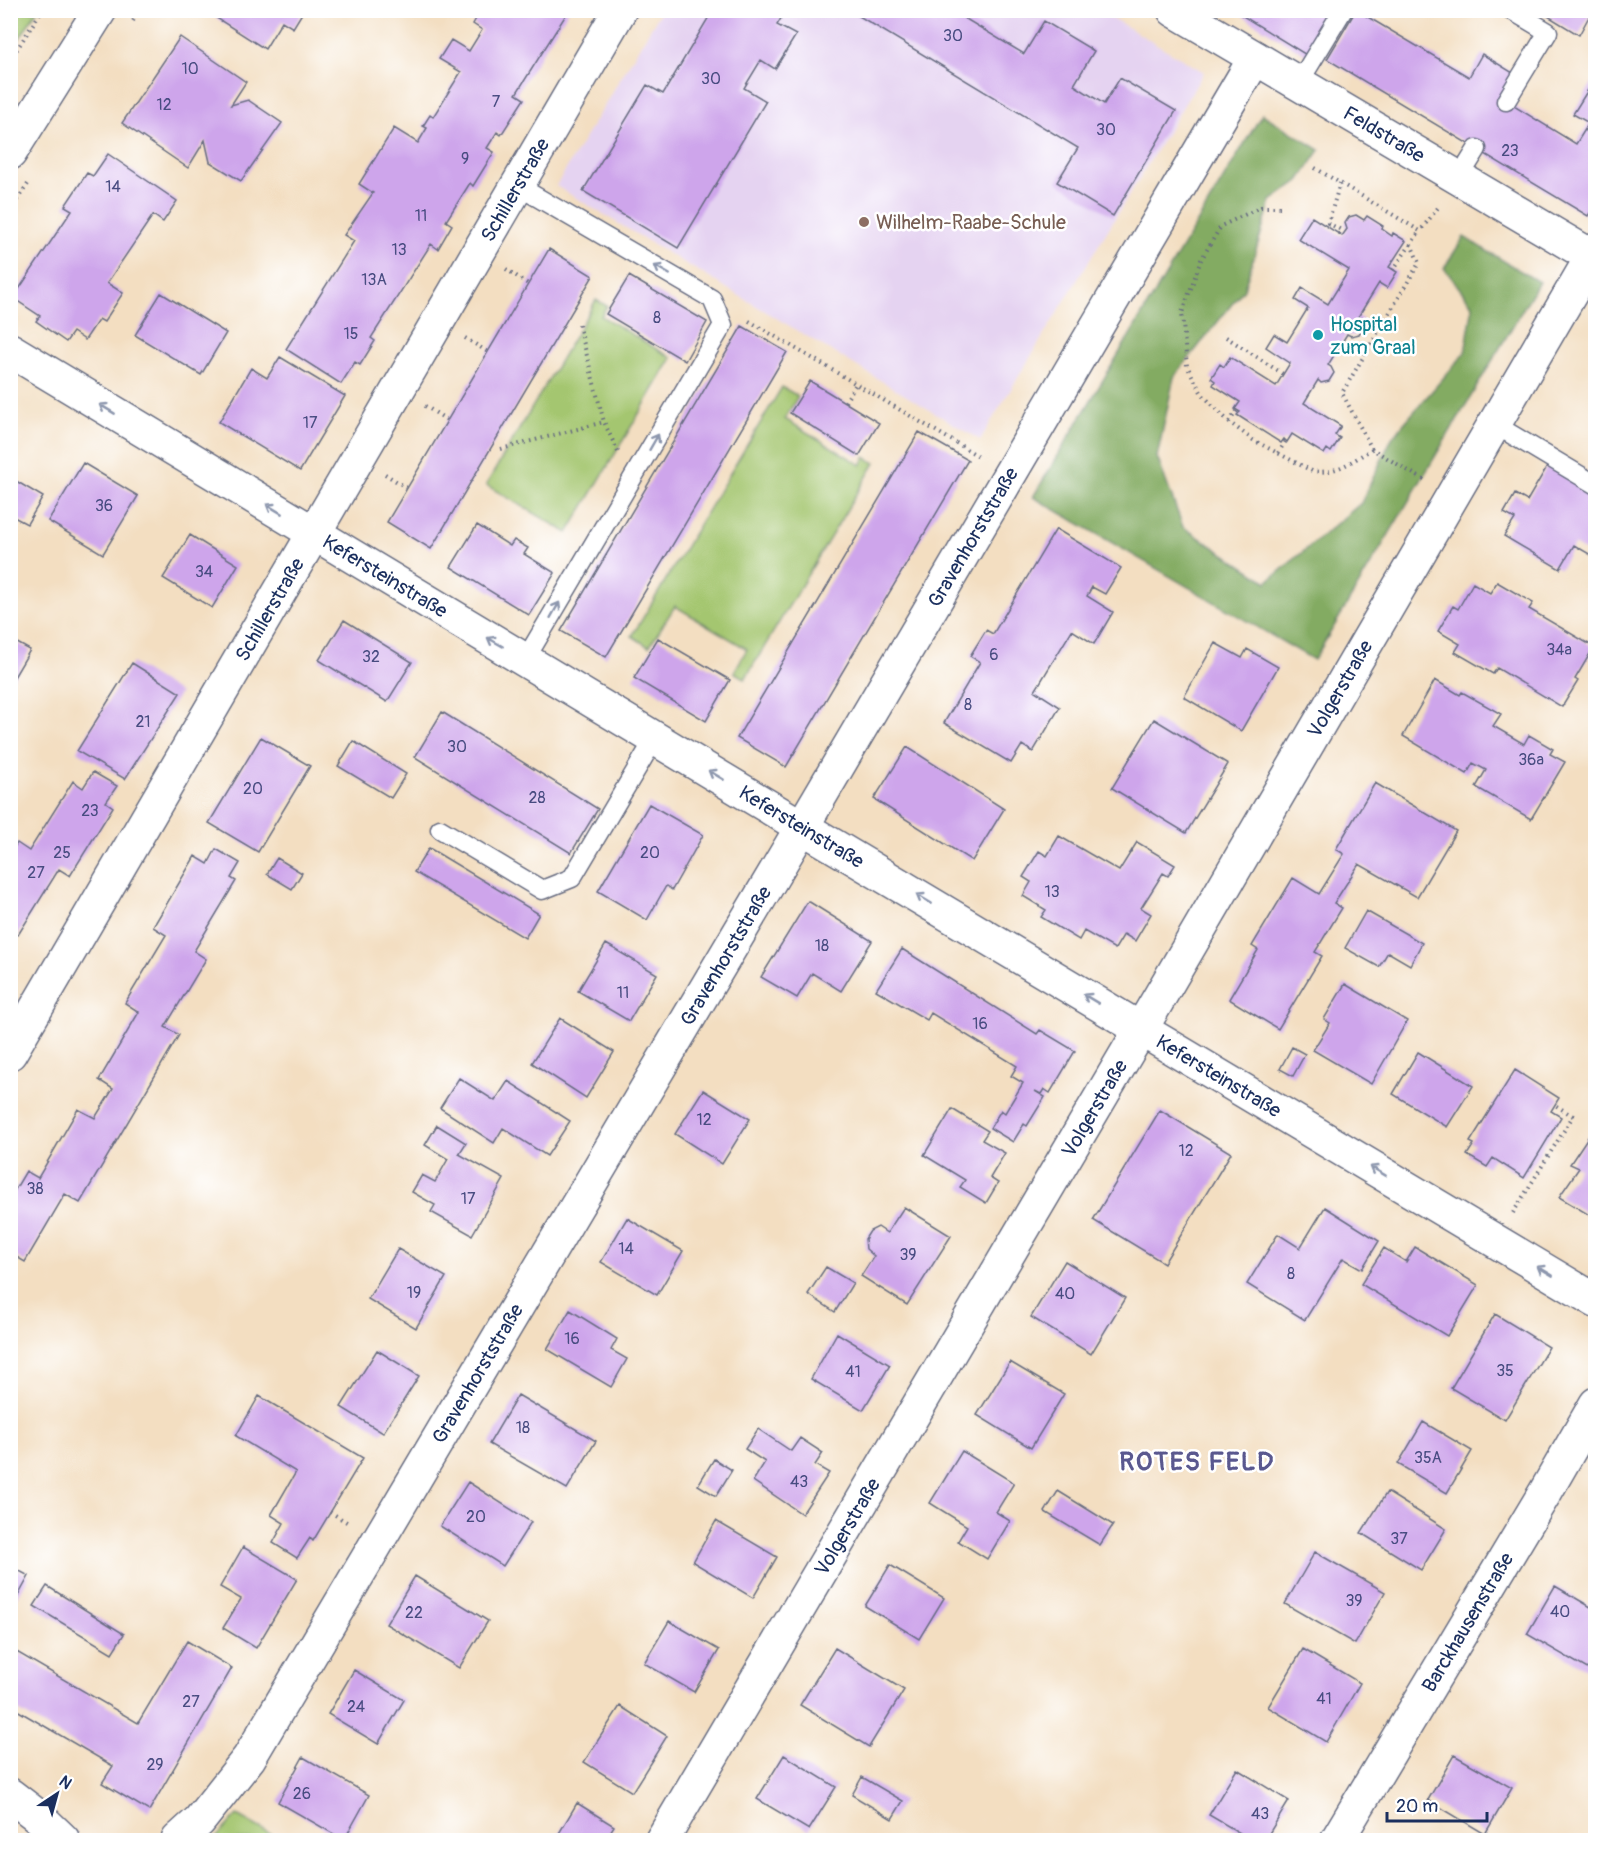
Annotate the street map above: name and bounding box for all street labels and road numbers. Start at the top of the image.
street label: Feldstraße [1339,100,1429,168]
street label: Schillerstraße [475,133,555,246]
street label: Gravenhorststraße [922,463,1024,612]
street label: Kefersteinstraße [318,529,452,623]
street label: Schillerstraße [229,553,310,666]
street label: Volgerstraße [1302,635,1378,742]
street label: Kefersteinstraße [735,780,869,874]
street label: Gravenhorststraße [674,881,777,1030]
street label: Kefersteinstraße [1152,1029,1286,1123]
street label: Volgerstraße [1056,1055,1133,1161]
street label: Gravenhorststraße [426,1299,529,1448]
street label: Volgerstraße [809,1473,886,1580]
street label: Barckhausenstraße [1416,1548,1519,1696]

